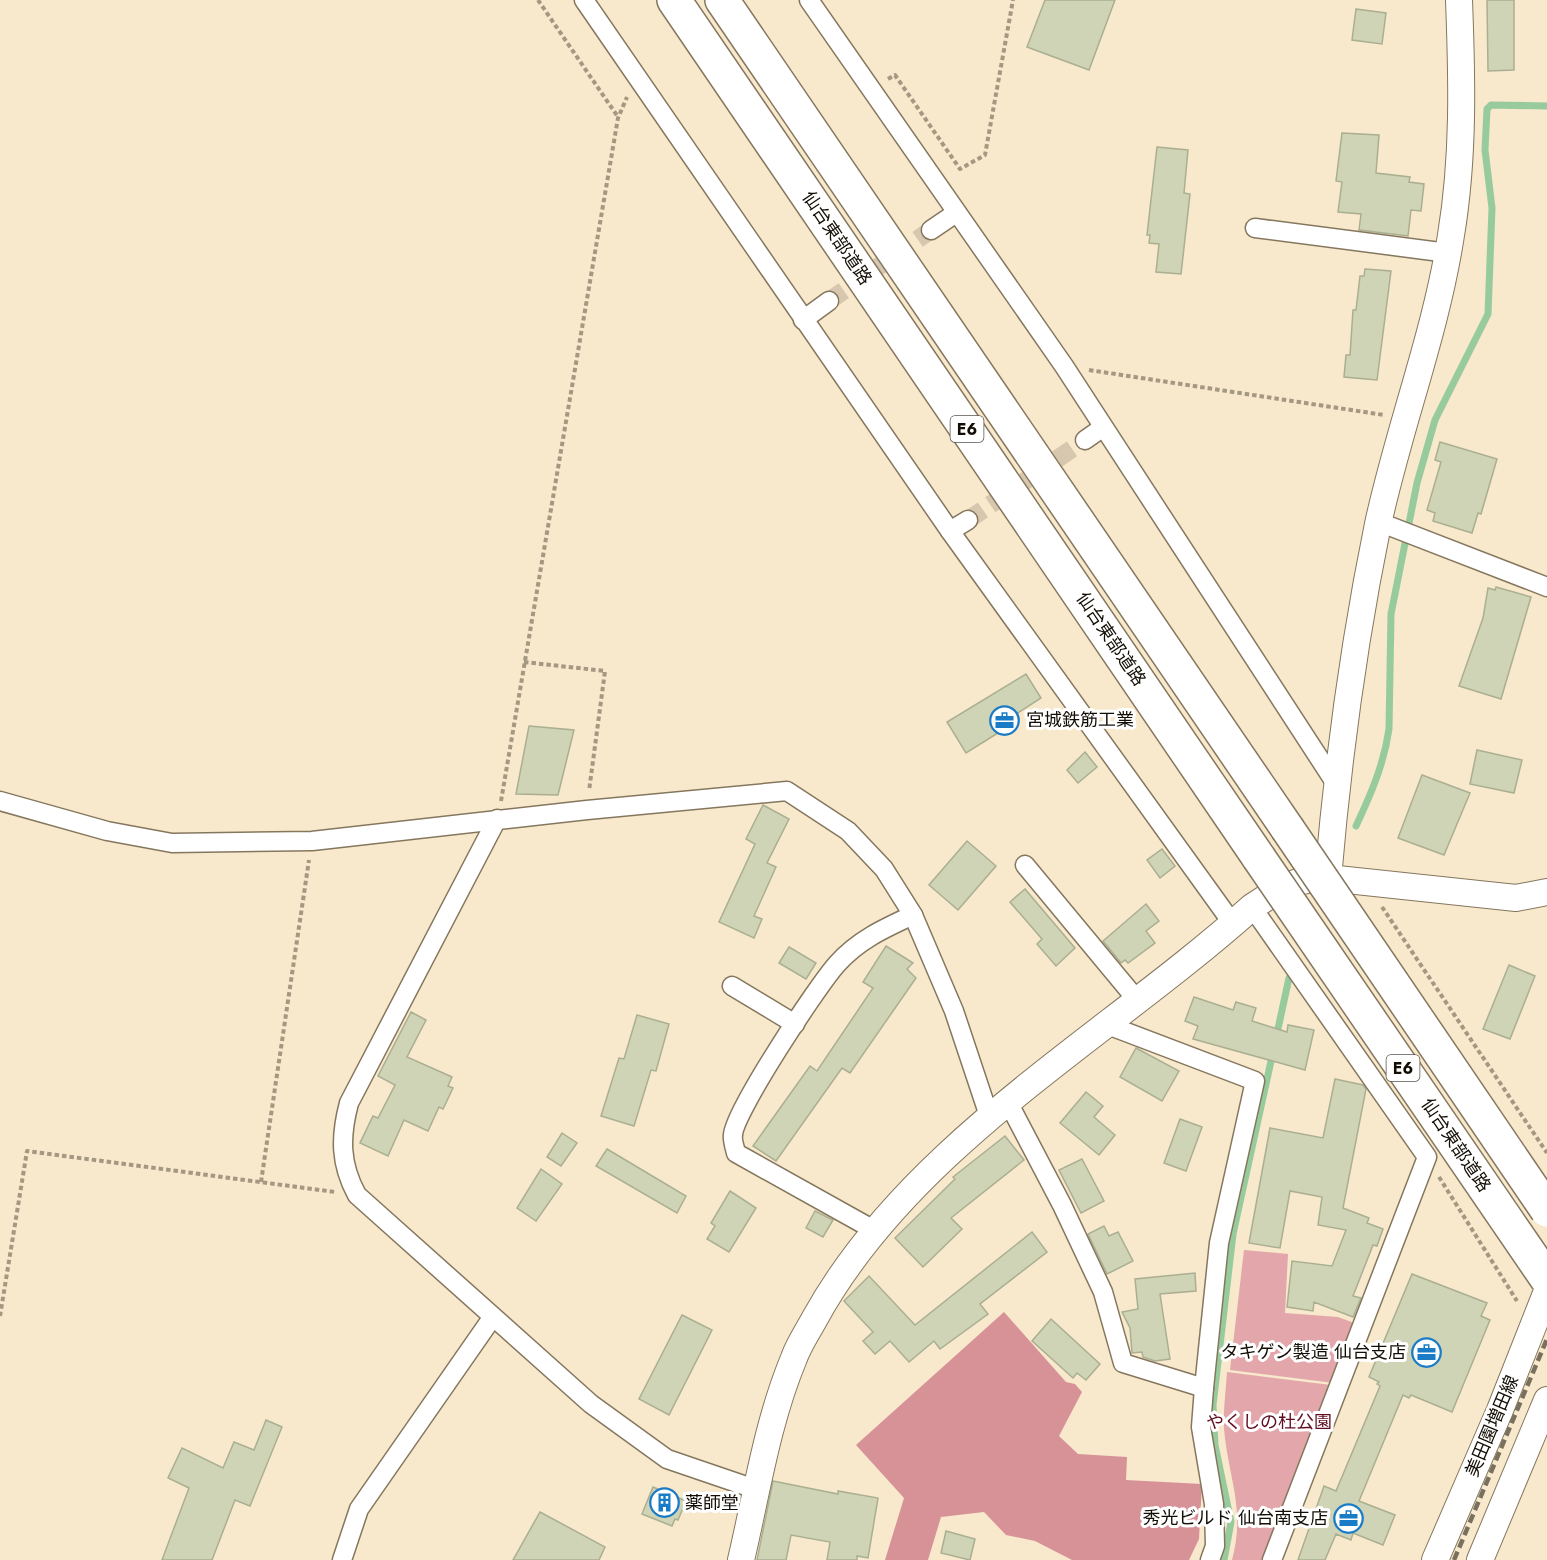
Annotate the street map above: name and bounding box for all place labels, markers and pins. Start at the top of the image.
office icon: 宮城鉄筋工業 [989,704,1021,736]
place label: 宮城鉄筋工業 [1026,707,1134,733]
office icon: タキゲン製造 仙台支店 [1411,1336,1443,1368]
place label: タキゲン製造 仙台支店 [1221,1339,1406,1365]
building icon: 薬師堂 [648,1487,680,1519]
place label: 薬師堂 [685,1490,739,1516]
office icon: 秀光ビルド 仙台南支店 [1333,1502,1365,1534]
place label: 秀光ビルド 仙台南支店 [1143,1505,1328,1531]

